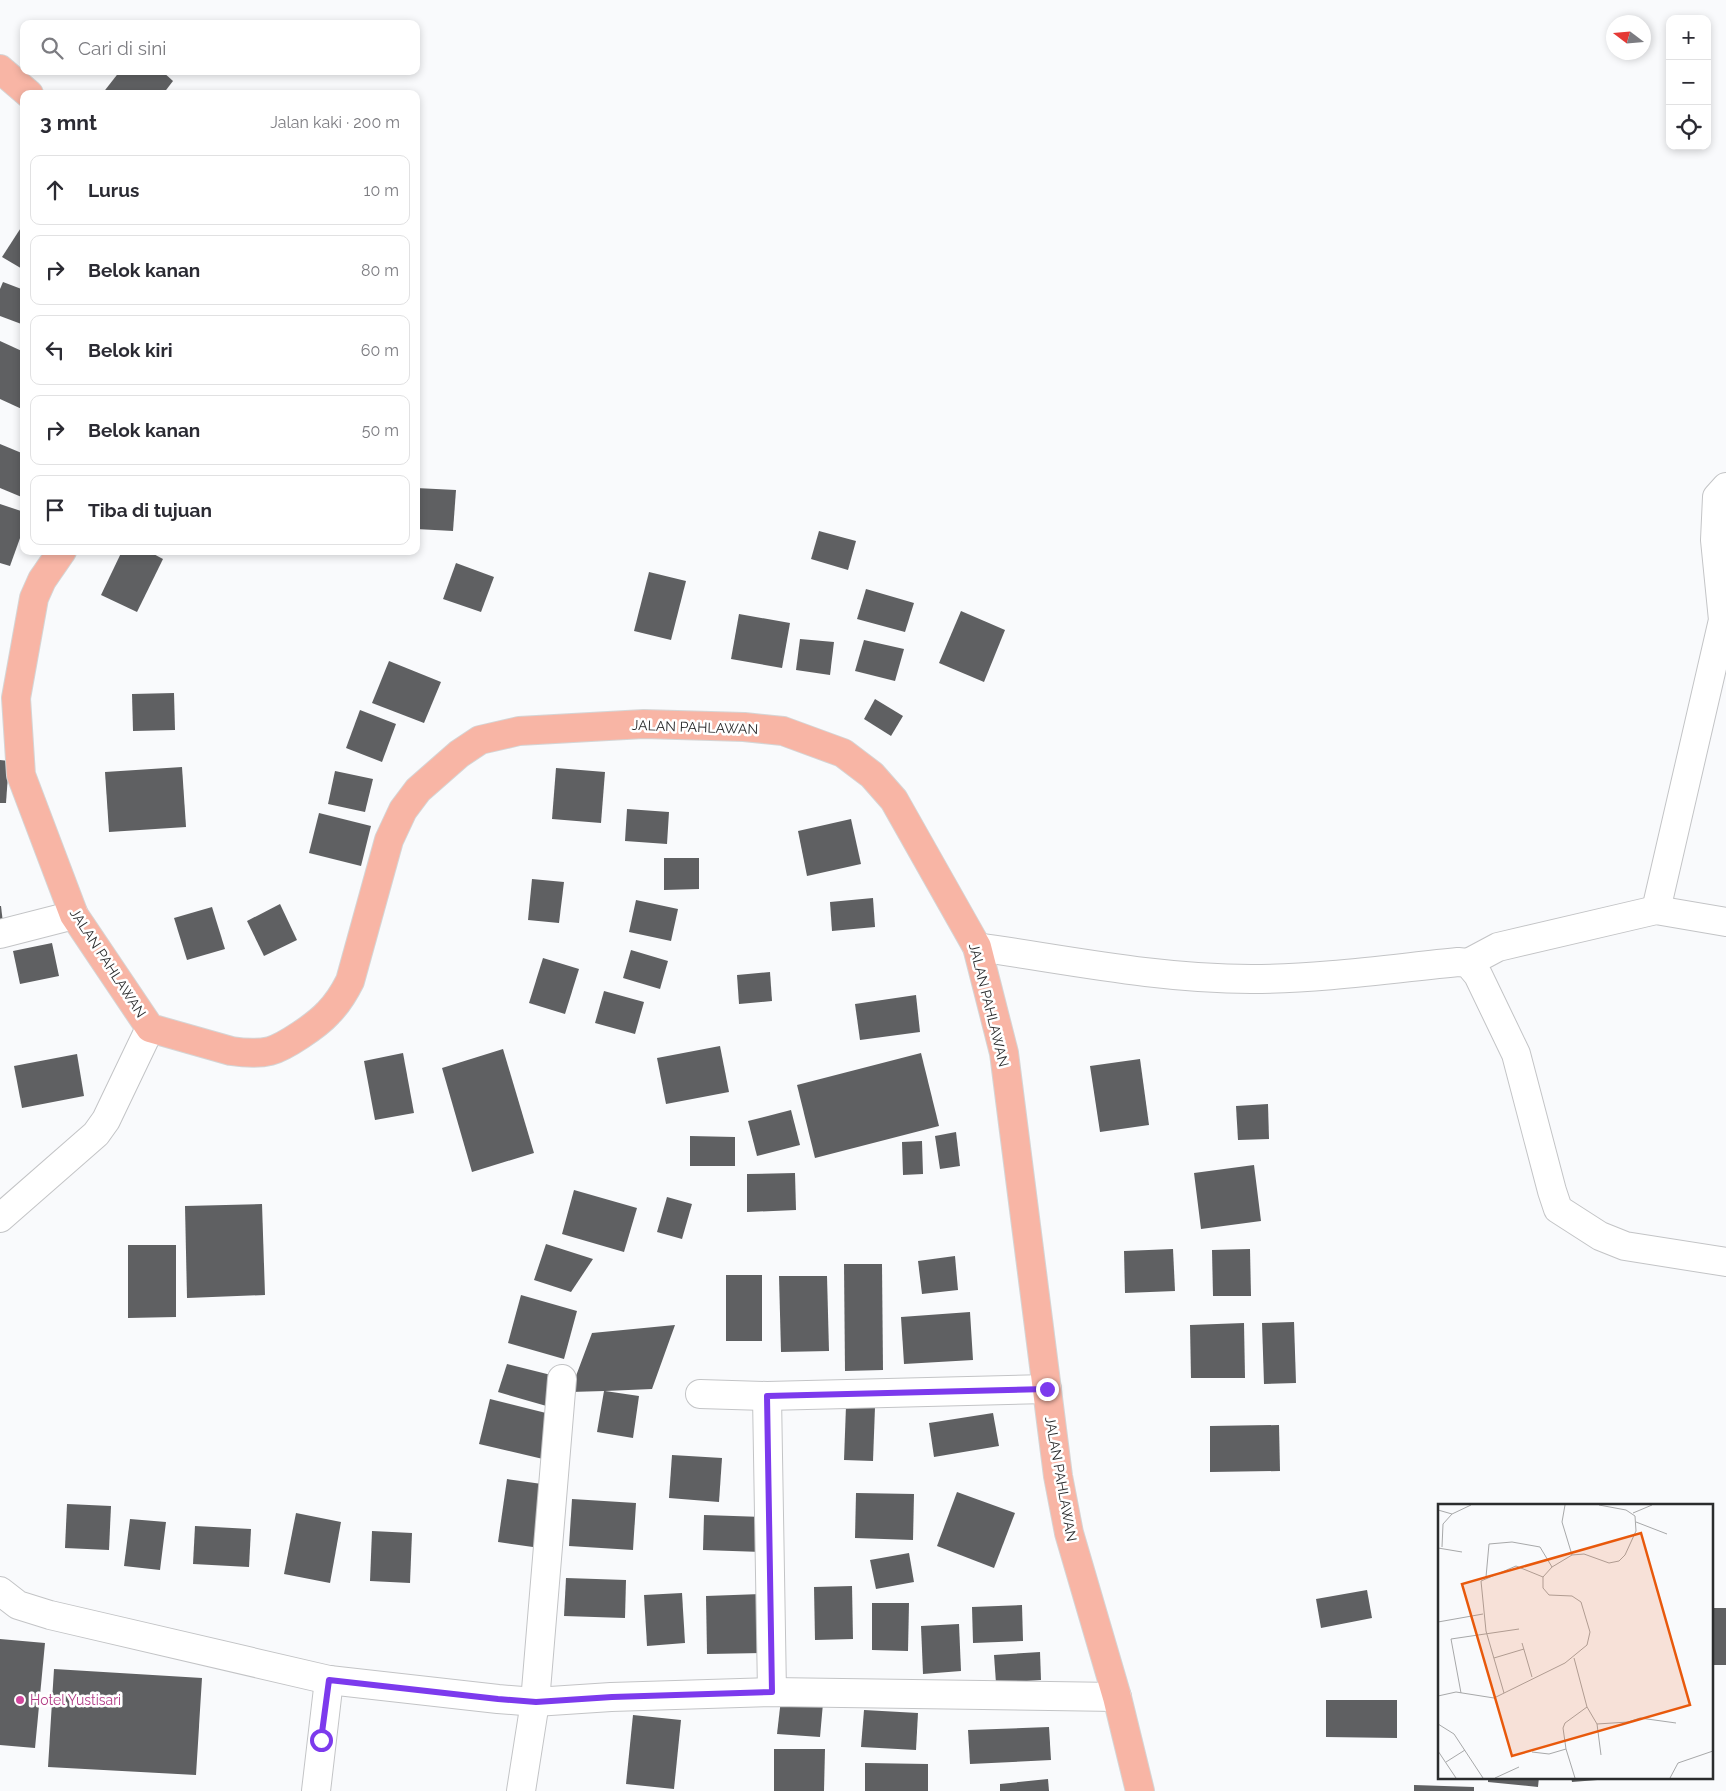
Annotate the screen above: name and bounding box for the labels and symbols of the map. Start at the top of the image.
north arrow [1606,15,1651,60]
street label: JALAN PAHLAWAN [631,717,759,737]
street label: JALAN PAHLAWAN [67,906,149,1020]
street label: JALAN PAHLAWAN [966,942,1012,1068]
route end [1036,1378,1059,1401]
street label: JALAN PAHLAWAN [1042,1415,1080,1543]
inset map [1438,1504,1714,1778]
place label: Hotel Yustisari [30,1692,121,1708]
marker: Hotel Yustisari [14,1694,26,1706]
route start [310,1729,333,1752]

